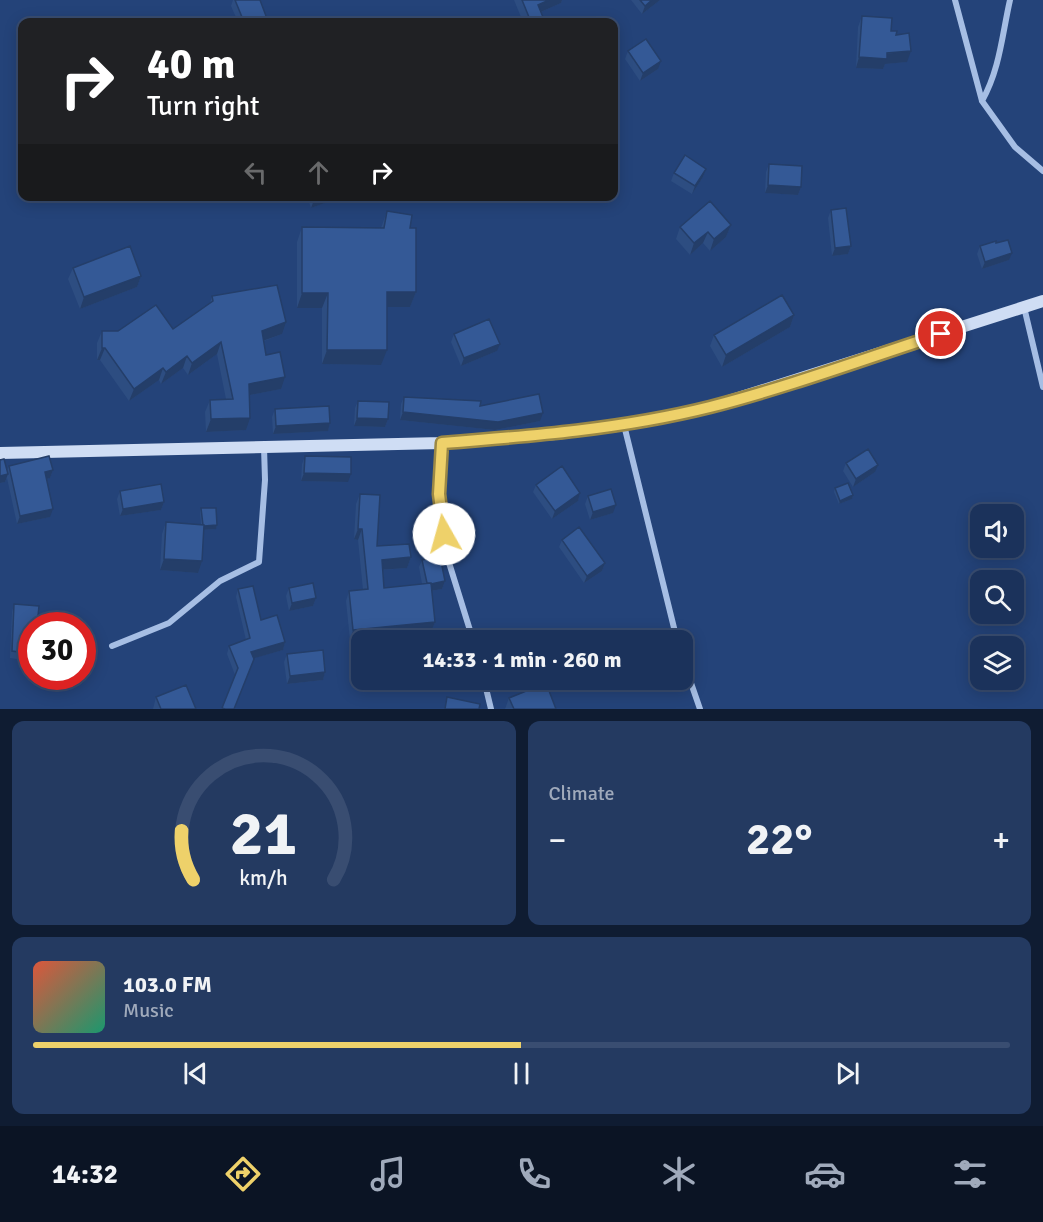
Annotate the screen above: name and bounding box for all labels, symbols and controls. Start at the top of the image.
text: 40 m [147,39,236,90]
icon: right [48,42,126,120]
text: Turn right [147,90,260,123]
icon: left [239,156,272,189]
icon: ahead [302,156,335,189]
icon: right [365,156,398,189]
pin [915,308,966,359]
icon: arrive [924,317,957,350]
position arrow [412,502,476,566]
map controls [970,504,1024,690]
button: sound [970,504,1024,558]
button: search [970,570,1024,624]
speed limit sign: 30 [18,612,96,690]
button: layers [970,636,1024,690]
text: 14:33 · 1 min · 260 m [422,646,622,673]
text: Climate [549,781,614,806]
text: 21 [230,795,297,872]
text: 22° [746,812,813,867]
text: − [549,820,566,861]
text: + [992,820,1010,861]
text: km/h [239,865,288,891]
text: 103.0 FM [123,971,212,998]
text: Music [123,998,174,1023]
icon: previous [179,1057,212,1090]
icon: pause [505,1057,538,1090]
icon: next [831,1057,864,1090]
icon: directions [222,1153,264,1195]
icon: music [367,1153,409,1195]
icon: phone [513,1153,555,1195]
icon: climate [658,1153,700,1195]
icon: car [804,1153,846,1195]
icon: filters [949,1153,991,1195]
text: 14:32 [52,1158,118,1191]

